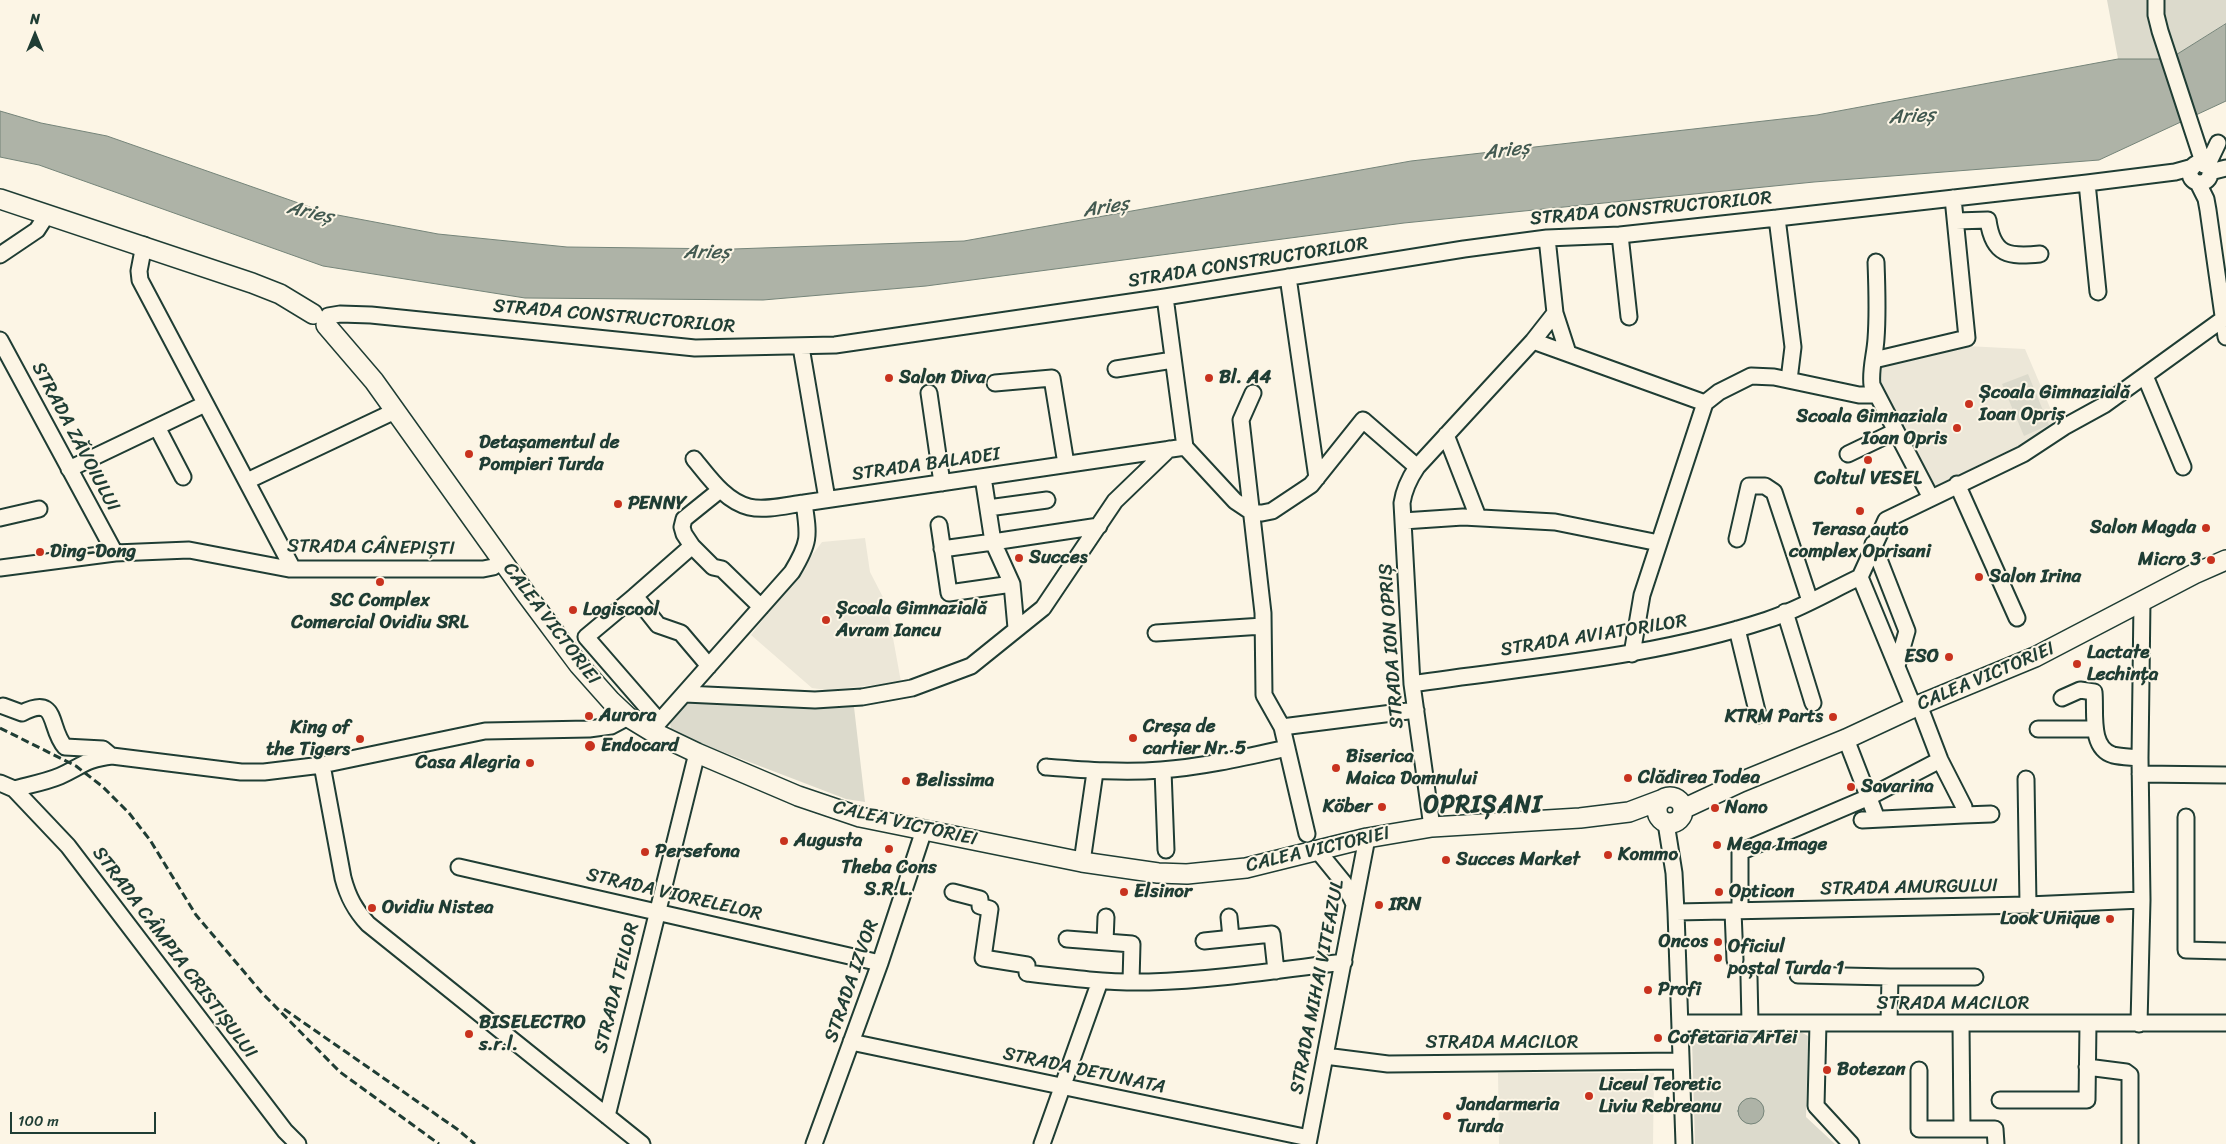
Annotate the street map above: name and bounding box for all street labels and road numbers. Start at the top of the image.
street label: STRADA CONSTRUCTORILOR [1529,187,1773,231]
street label: STRADA CONSTRUCTORILOR [1126,233,1370,293]
street label: STRADA CONSTRUCTORILOR [492,295,736,339]
street label: STRADA ZĂVOIULUI [26,358,124,516]
street label: STRADA BALADEI [850,443,1002,487]
street label: STRADA CÂNEPIȘTI [287,535,455,561]
street label: CALEA VICTORIEI [498,558,604,690]
street label: STRADA ION OPRIȘ [1375,563,1409,729]
street label: STRADA AVIATORILOR [1499,610,1689,662]
street label: CALEA VICTORIEI [1914,638,2058,716]
street label: CALEA VICTORIEI [831,796,979,852]
street label: CALEA VICTORIEI [1244,822,1392,878]
street label: STRADA CÂMPIA CRISTIȘULUI [87,843,261,1063]
street label: STRADA VIORELELOR [584,864,764,926]
street label: STRADA AMURGULUI [1820,875,1998,901]
street label: STRADA MIHAI VITEAZUL [1286,878,1350,1096]
street label: STRADA IZVOR [820,917,884,1045]
street label: STRADA TEILOR [590,920,644,1056]
street label: STRADA MACILOR [1877,993,2029,1015]
street label: STRADA MACILOR [1426,1032,1578,1054]
street label: STRADA DETUNATA [1001,1043,1167,1099]

